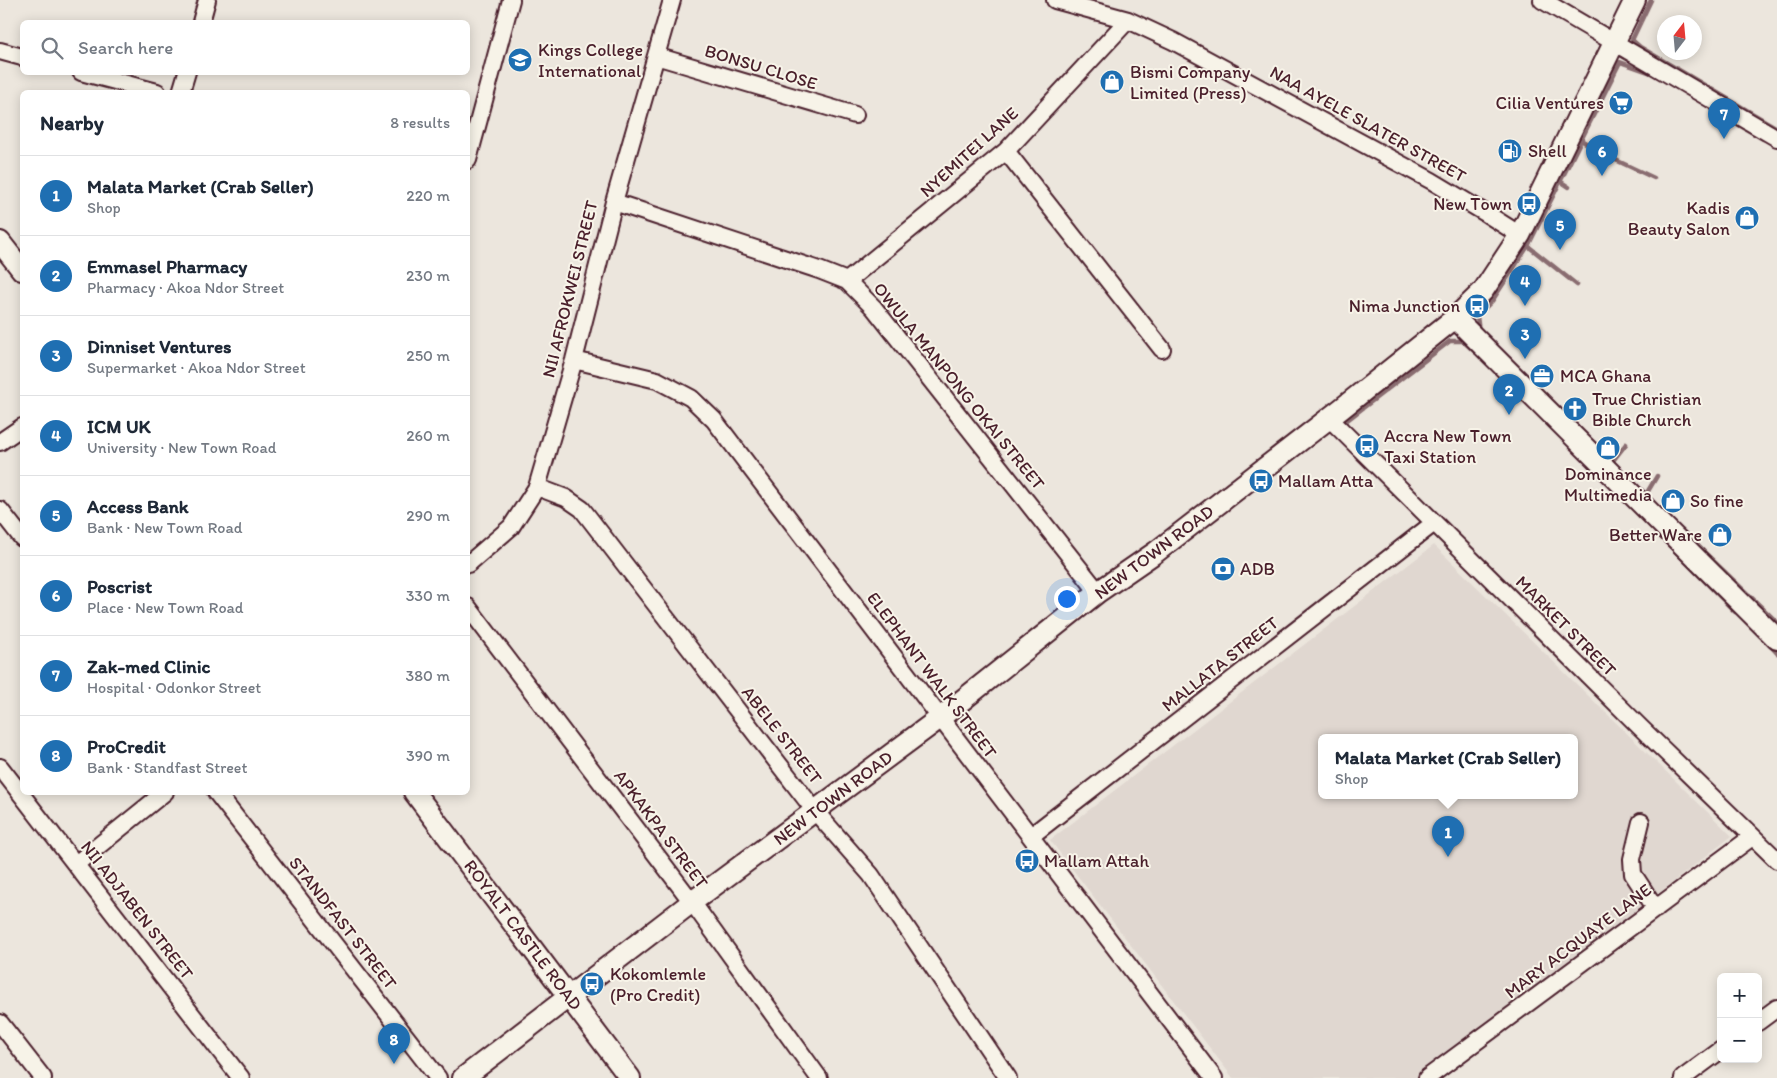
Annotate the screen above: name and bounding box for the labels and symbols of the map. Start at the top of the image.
north arrow [1657,15,1702,60]
place label: Kings College International [538,39,643,82]
street label: BONSU CLOSE [702,39,820,95]
school or university icon: Kings College International [507,47,533,73]
place label: Bismi Company Limited (Press) [1130,61,1251,104]
street label: NAA AYELE SLATER STREET [1266,61,1470,187]
shop icon: Bismi Company Limited (Press) [1099,69,1125,95]
supermarket icon: Cilia Ventures [1608,90,1634,116]
place label: Cilia Ventures [1496,92,1604,114]
pin: 7 [1708,98,1740,139]
street label: NYEMITEI LANE [915,102,1023,202]
pin: 6 [1586,135,1618,176]
fuel station icon: Shell [1497,138,1523,164]
place label: Shell [1528,140,1567,162]
bus stop icon: New Town [1516,191,1542,217]
place label: New Town [1433,193,1512,215]
place label: Kadis Beauty Salon [1628,197,1730,240]
street label: NII AFROKWEI STREET [537,198,603,380]
shop icon: Kadis Beauty Salon [1734,205,1760,231]
pin: 5 [1544,209,1576,250]
pin: 4 [1509,265,1541,306]
street label: OWULA MANPONG OKAI STREET [869,278,1049,494]
bus stop icon: Nima Junction [1464,293,1490,319]
place label: Nima Junction [1349,295,1460,317]
pin: 3 [1509,318,1541,359]
office icon: MCA Ghana [1529,363,1555,389]
place label: MCA Ghana [1560,365,1651,387]
pin: 2 [1493,374,1525,415]
place label: True Christian Bible Church [1592,388,1701,431]
church icon: True Christian Bible Church [1562,396,1588,422]
place label: Accra New Town Taxi Station [1384,425,1511,468]
bus stop icon: Accra New Town Taxi Station [1354,433,1380,459]
shop icon: Dominance Multimedia [1595,435,1621,461]
place label: Dominance Multimedia [1564,463,1652,506]
bus stop icon: Mallam Atta [1248,468,1274,494]
place label: Mallam Atta [1278,470,1374,492]
shop icon: So fine [1660,488,1686,514]
place label: So fine [1690,490,1744,512]
street label: NEW TOWN ROAD [1090,500,1218,604]
shop icon: Better Ware [1707,522,1733,548]
place label: Better Ware [1609,524,1702,546]
bank icon: ADB [1210,556,1236,582]
place label: ADB [1240,558,1275,580]
street label: MARKET STREET [1511,571,1621,681]
your location [1054,586,1080,612]
street label: ELEPHANT WALK STREET [862,588,1002,762]
street label: MALLATA STREET [1157,612,1283,716]
street label: ABELE STREET [737,682,827,788]
street label: NEW TOWN ROAD [769,746,897,850]
street label: APKAKPA STREET [609,765,713,893]
pin: 1 [1432,816,1464,857]
street label: NII ADJABEN STREET [76,836,198,984]
bus stop icon: Mallam Attah [1014,848,1040,874]
place label: Mallam Attah [1044,850,1149,872]
street label: STANDFAST STREET [284,852,402,994]
street label: ROYALT CASTLE ROAD [459,855,587,1015]
street label: MARY ACQUAYE LANE [1500,879,1656,1003]
place label: Kokomlemle (Pro Credit) [610,963,706,1006]
bus stop icon: Kokomlemle (Pro Credit) [579,971,605,997]
pin: 8 [378,1023,410,1064]

